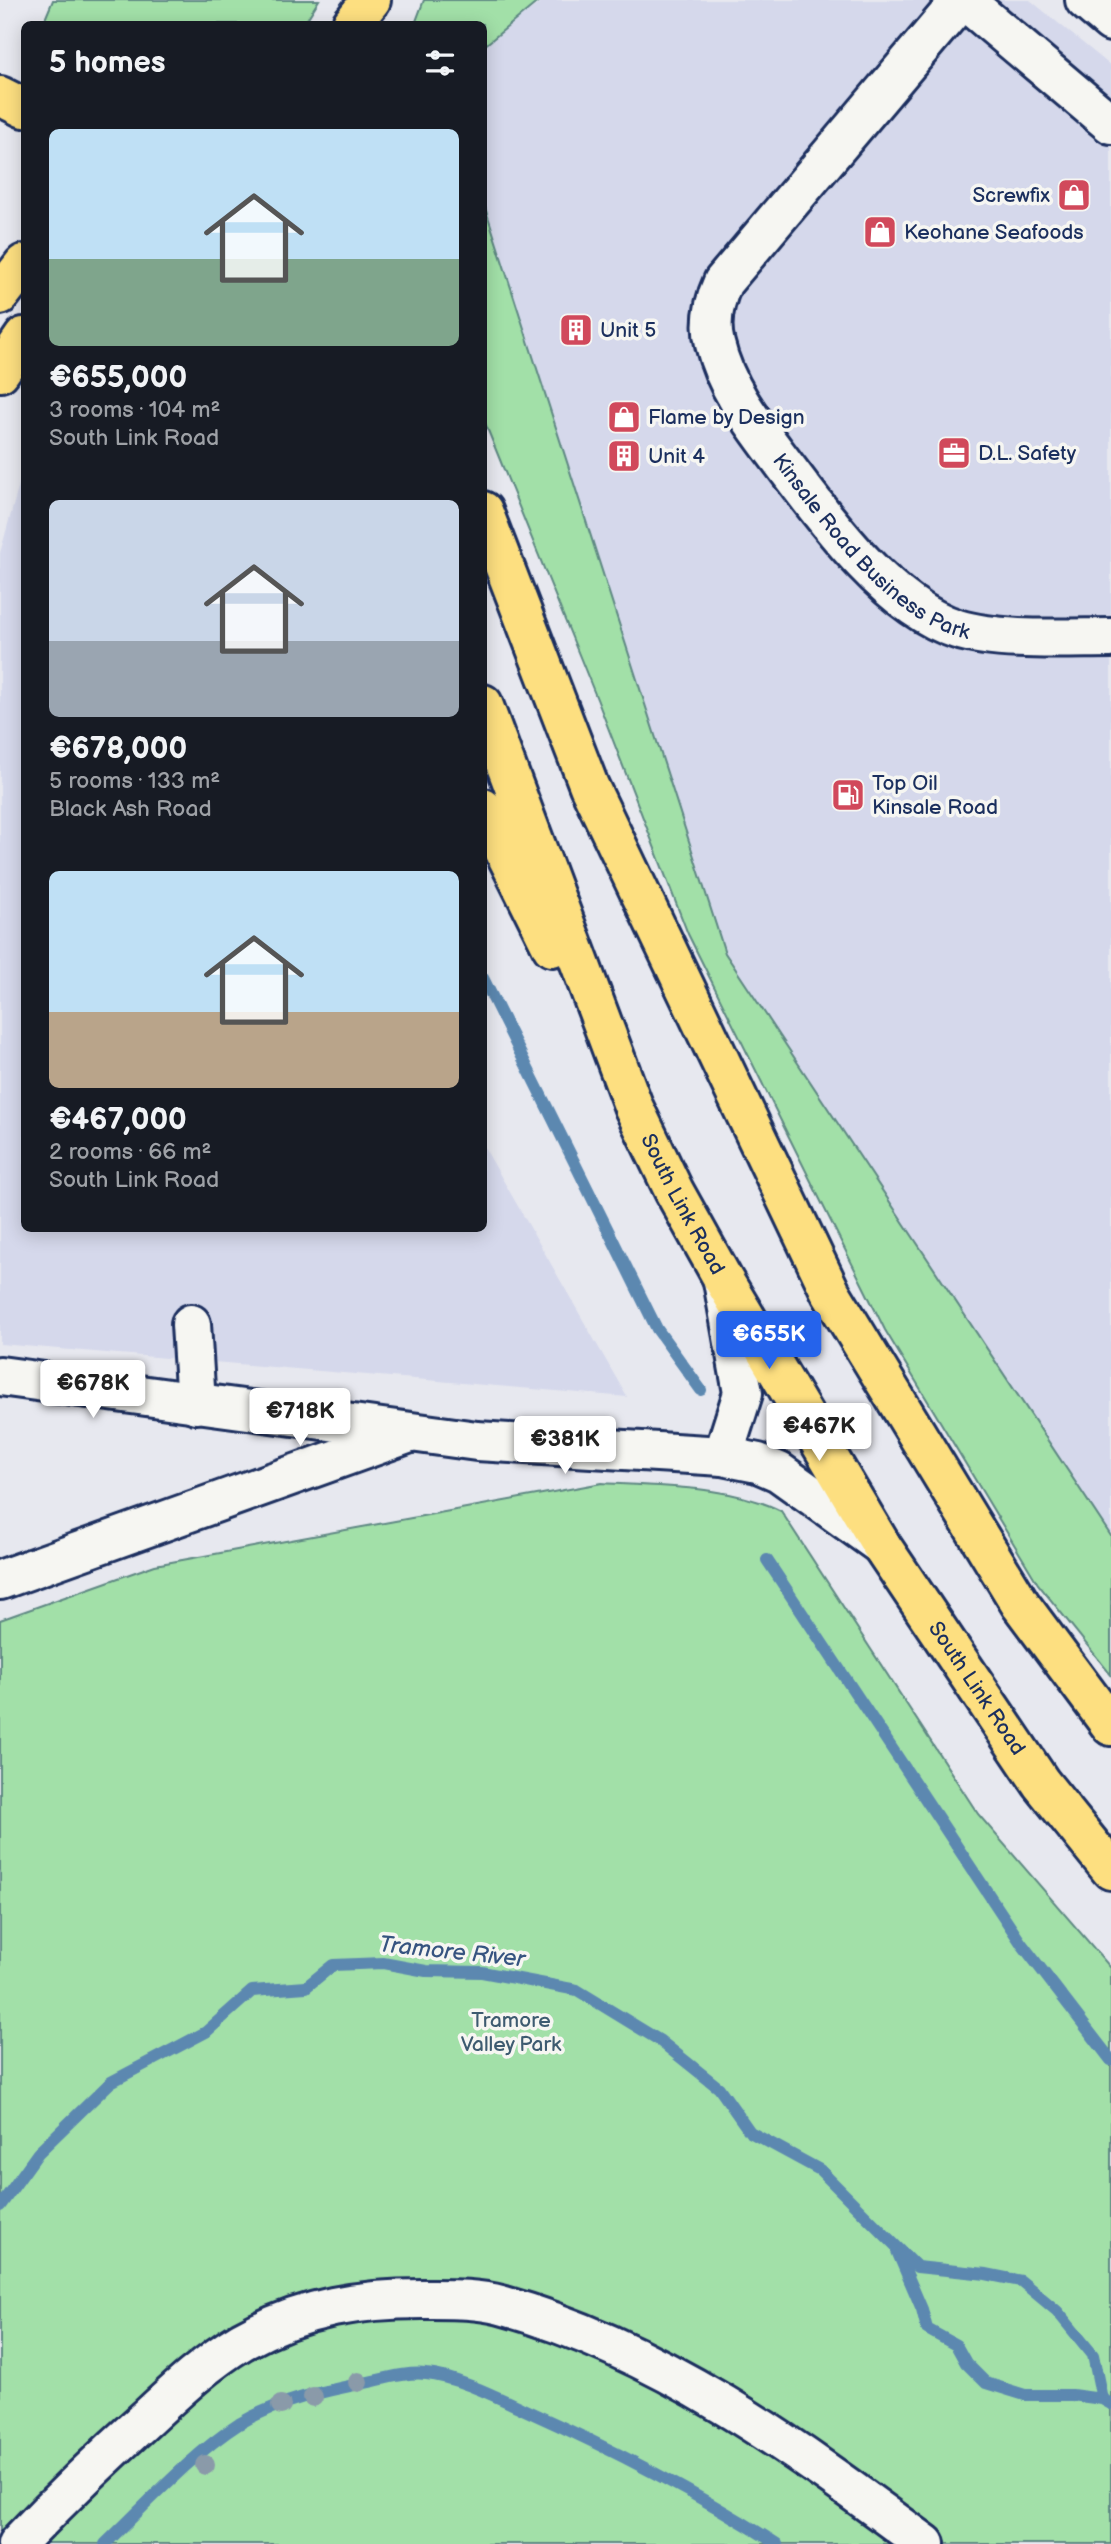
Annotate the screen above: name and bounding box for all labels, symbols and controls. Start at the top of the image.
icon: filters [421,44,459,82]
text: 5 homes [49,45,166,81]
icon: home [191,175,317,301]
shop icon: Screwfix [1055,176,1093,214]
place label: Screwfix [972,183,1050,208]
shop icon: Keohane Seafoods [861,213,899,251]
place label: Keohane Seafoods [904,220,1084,245]
building icon: Unit 5 [557,311,595,349]
place label: Unit 5 [600,318,656,343]
text: €655,000 [49,360,187,396]
text: 3 rooms · 104 m² [49,396,220,424]
shop icon: Flame by Design [605,398,643,436]
place label: Flame by Design [648,405,805,430]
text: South Link Road [49,424,219,452]
office icon: D.L. Safety [935,434,973,472]
building icon: Unit 4 [605,437,643,475]
place label: D.L. Safety [978,441,1077,466]
place label: Unit 4 [648,444,705,469]
street label: Kinsale Road Business Park [768,448,973,645]
icon: home [191,546,317,672]
text: €678,000 [49,731,187,767]
text: 5 rooms · 133 m² [49,767,220,795]
place label: Top Oil Kinsale Road [872,771,998,820]
fuel station icon: Top Oil Kinsale Road [829,776,867,814]
text: Black Ash Road [49,795,212,823]
icon: home [191,917,317,1043]
text: €467,000 [49,1102,187,1138]
street label: South Link Road [636,1130,730,1279]
text: 2 rooms · 66 m² [49,1138,211,1166]
text: South Link Road [49,1166,219,1194]
pin: €655K [720,1312,818,1371]
text: €655K [732,1320,806,1348]
pin: €678K [44,1360,142,1420]
text: €678K [56,1369,130,1397]
pin: €718K [251,1388,349,1448]
text: €718K [265,1397,335,1425]
pin: €467K [770,1404,868,1463]
text: €467K [782,1412,856,1440]
pin: €381K [516,1416,614,1476]
text: €381K [530,1425,600,1453]
street label: South Link Road [923,1617,1031,1760]
water label: Tramore River [378,1930,528,1974]
park label: Tramore Valley Park [461,2008,562,2057]

